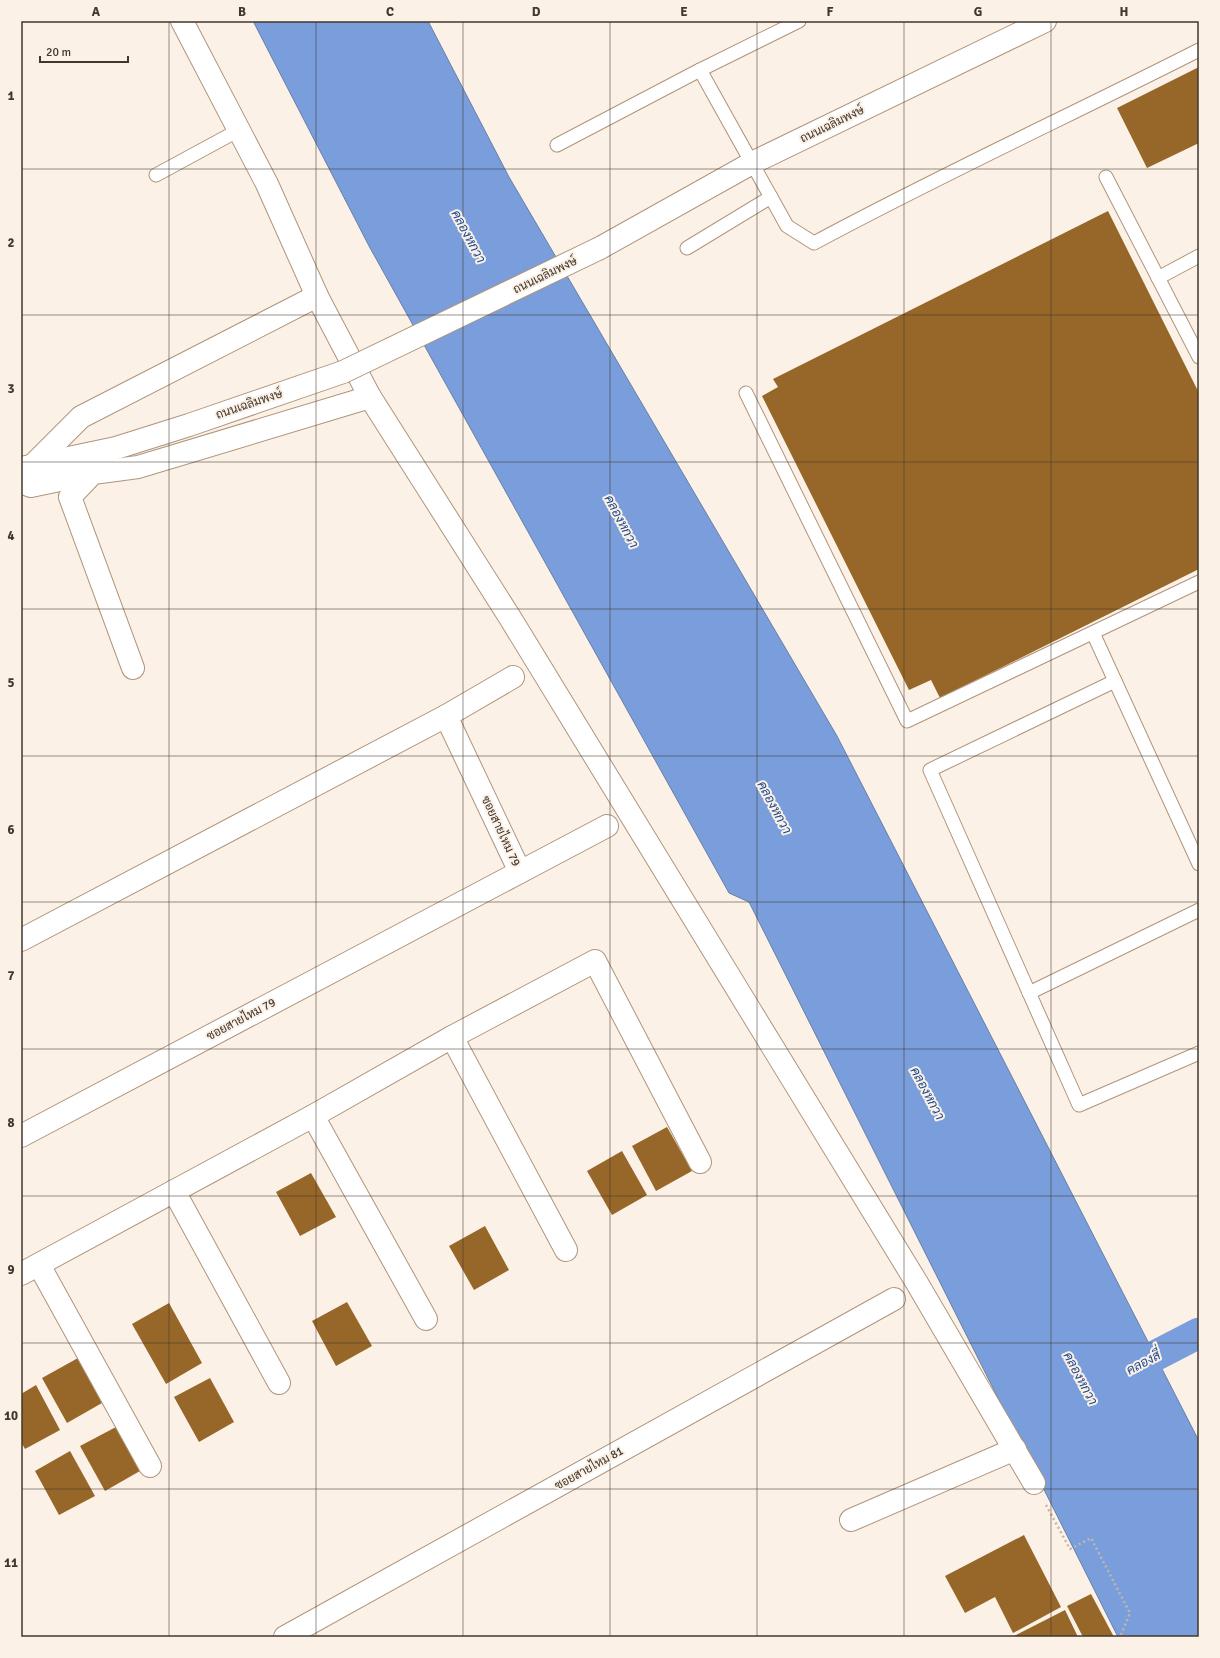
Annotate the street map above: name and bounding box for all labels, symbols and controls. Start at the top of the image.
text: A [92,4,101,20]
text: B [238,4,246,20]
text: C [386,4,394,20]
text: D [532,4,541,20]
text: E [680,4,688,20]
text: F [827,4,834,20]
text: G [974,4,982,20]
text: H [1120,4,1128,20]
scale bar [40,38,128,64]
text: 20 m [46,45,71,60]
text: 1 [7,88,15,104]
street label: ถนนเฉลิมพงษ์ [797,101,867,146]
water label: คลองหกวา [448,207,489,266]
text: 2 [7,235,15,251]
street label: ถนนเฉลิมพงษ์ [510,252,580,297]
text: 3 [7,381,15,397]
street label: ถนนเฉลิมพงษ์ [214,385,285,423]
water label: คลองหกวา [601,492,642,551]
text: 4 [7,528,15,544]
text: 5 [7,675,15,691]
water label: คลองหกวา [754,778,795,837]
street label: ซอยสายไหม 79 [478,793,524,869]
text: 6 [7,822,15,838]
text: 7 [7,968,15,984]
street label: ซอยสายไหม 79 [204,994,278,1044]
water label: คลองหกวา [907,1064,948,1123]
text: 8 [7,1115,15,1131]
text: 9 [7,1262,15,1278]
water label: คลองสี่ [1121,1342,1165,1379]
water label: คลองหกวา [1060,1349,1101,1408]
text: 10 [4,1408,18,1424]
street label: ซอยสายไหม 81 [552,1443,626,1493]
text: 11 [4,1555,18,1571]

